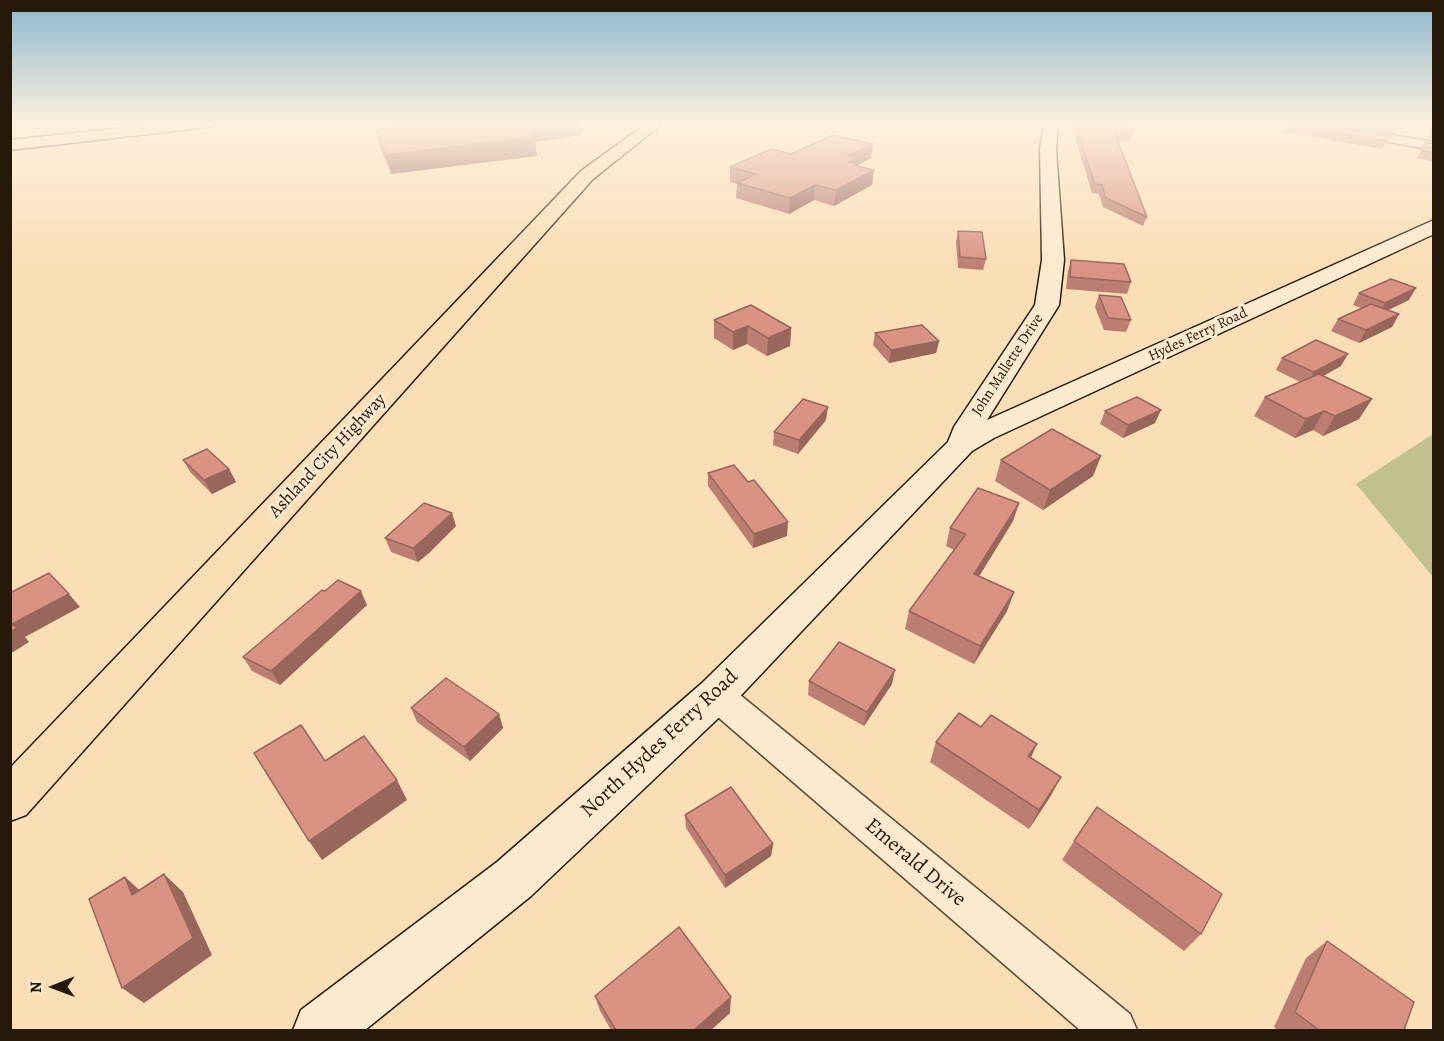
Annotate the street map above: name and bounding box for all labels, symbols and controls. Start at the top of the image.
street label: Hydes Ferry Road [1146,304,1250,366]
street label: John Mallette Drive [968,311,1048,419]
street label: Ashland City Highway [265,389,391,523]
street label: North Hydes Ferry Road [576,665,744,823]
street label: Emerald Drive [859,814,971,912]
north arrow [24,957,84,1017]
text: N [25,981,47,993]

